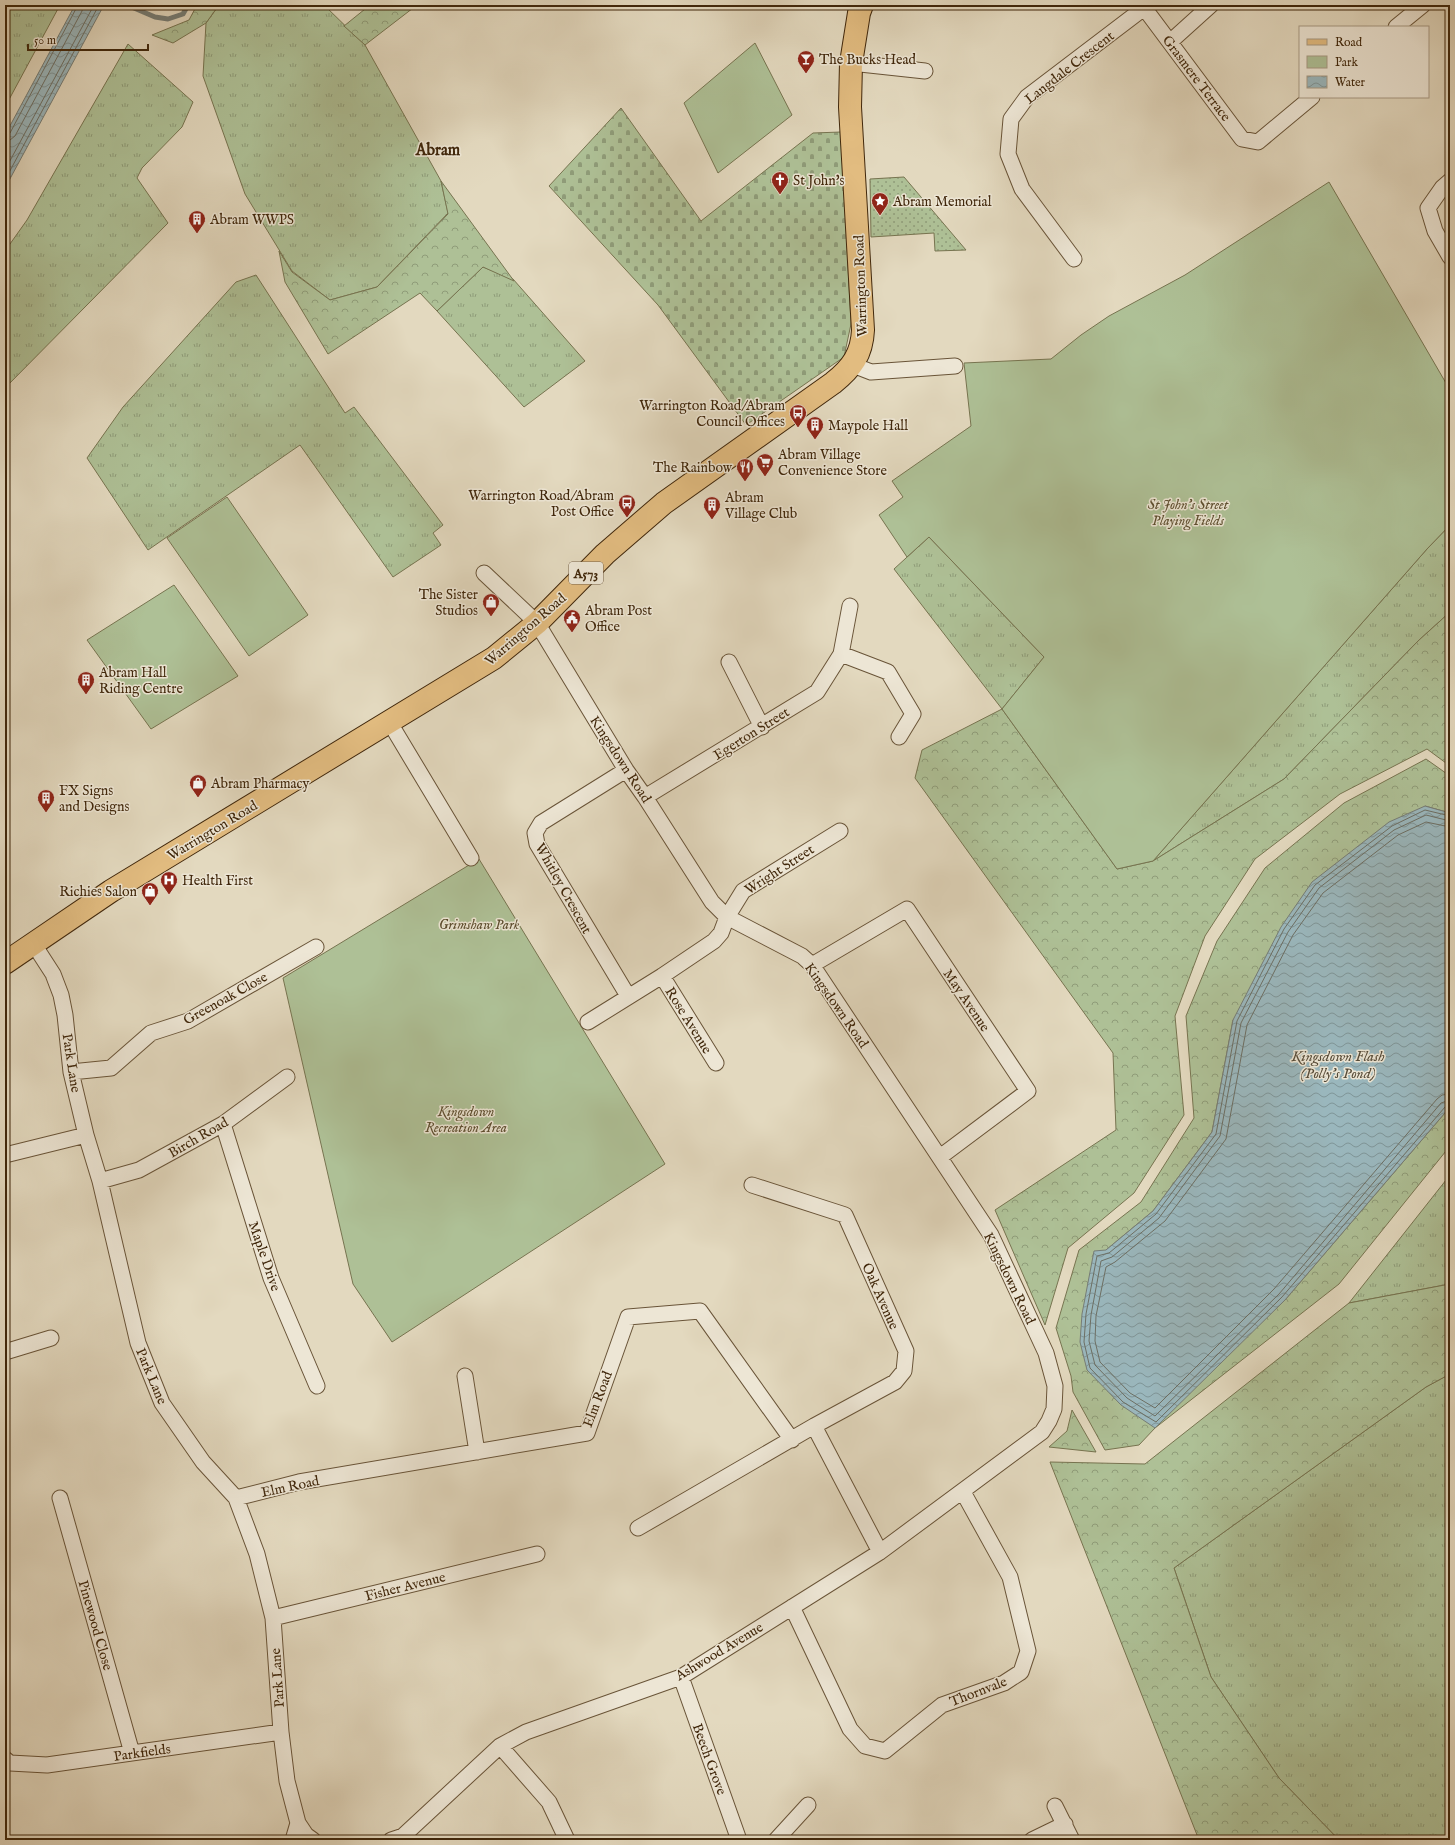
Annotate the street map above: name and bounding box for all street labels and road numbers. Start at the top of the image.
street label: Langdale Crescent [1021,27,1118,108]
street label: Grasmere Terrace [1158,32,1235,126]
street label: Warrington Road [850,234,872,337]
road number: A573 [569,562,603,584]
street label: Warrington Road [481,589,570,670]
street label: Egerton Street [710,703,793,764]
street label: Kingsdown Road [585,713,655,807]
street label: Warrington Road [164,797,261,865]
street label: Whitley Crescent [531,840,596,937]
street label: Wright Street [741,841,818,899]
street label: Kingsdown Road [800,959,873,1052]
street label: May Avenue [939,966,994,1036]
street label: Greenoak Close [180,968,271,1029]
street label: Rose Avenue [661,984,716,1058]
street label: Park Lane [57,1032,85,1095]
street label: Birch Road [165,1113,232,1162]
street label: Maple Drive [244,1219,285,1294]
street label: Kingsdown Road [979,1230,1039,1328]
street label: Oak Avenue [857,1260,903,1333]
street label: Park Lane [131,1345,171,1408]
street label: Elm Road [579,1368,617,1430]
street label: Elm Road [259,1472,321,1502]
street label: Fisher Avenue [363,1568,448,1606]
street label: Pinewood Close [74,1578,117,1673]
street label: Ashwood Avenue [672,1618,767,1686]
street label: Park Lane [267,1647,289,1708]
street label: Thornvale [947,1673,1010,1711]
street label: Beech Grove [688,1721,731,1798]
street label: Parkfields [112,1740,172,1766]

